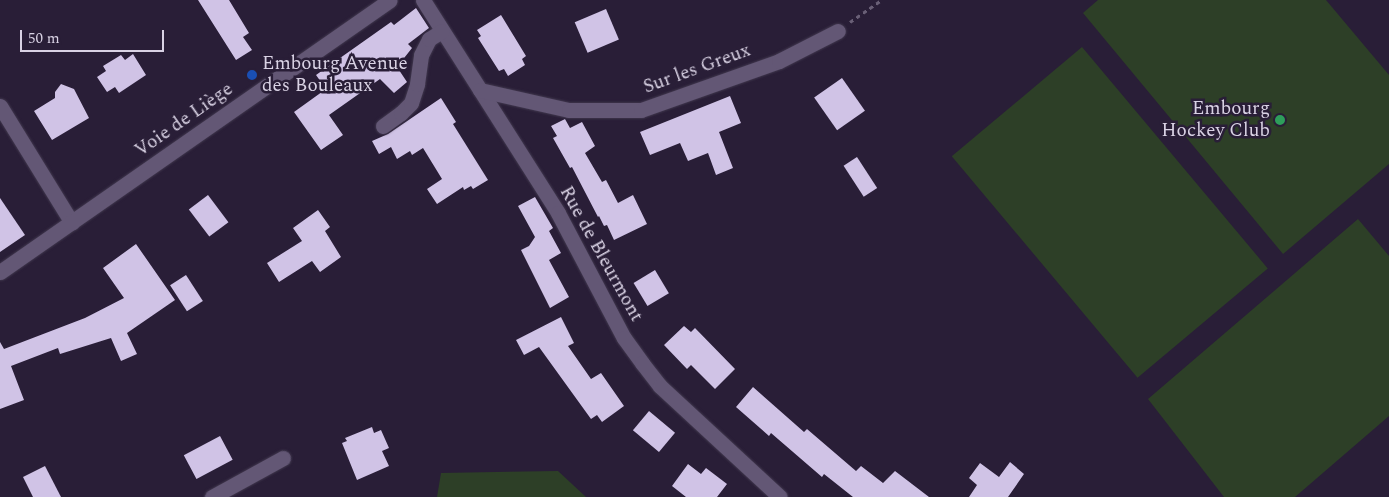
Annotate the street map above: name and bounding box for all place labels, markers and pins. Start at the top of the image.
place label: Embourg Avenue des Bouleaux [262,53,408,97]
marker: Embourg Avenue des Bouleaux [246,69,258,81]
place label: Embourg Hockey Club [1161,98,1270,142]
marker: Embourg Hockey Club [1274,114,1286,126]

